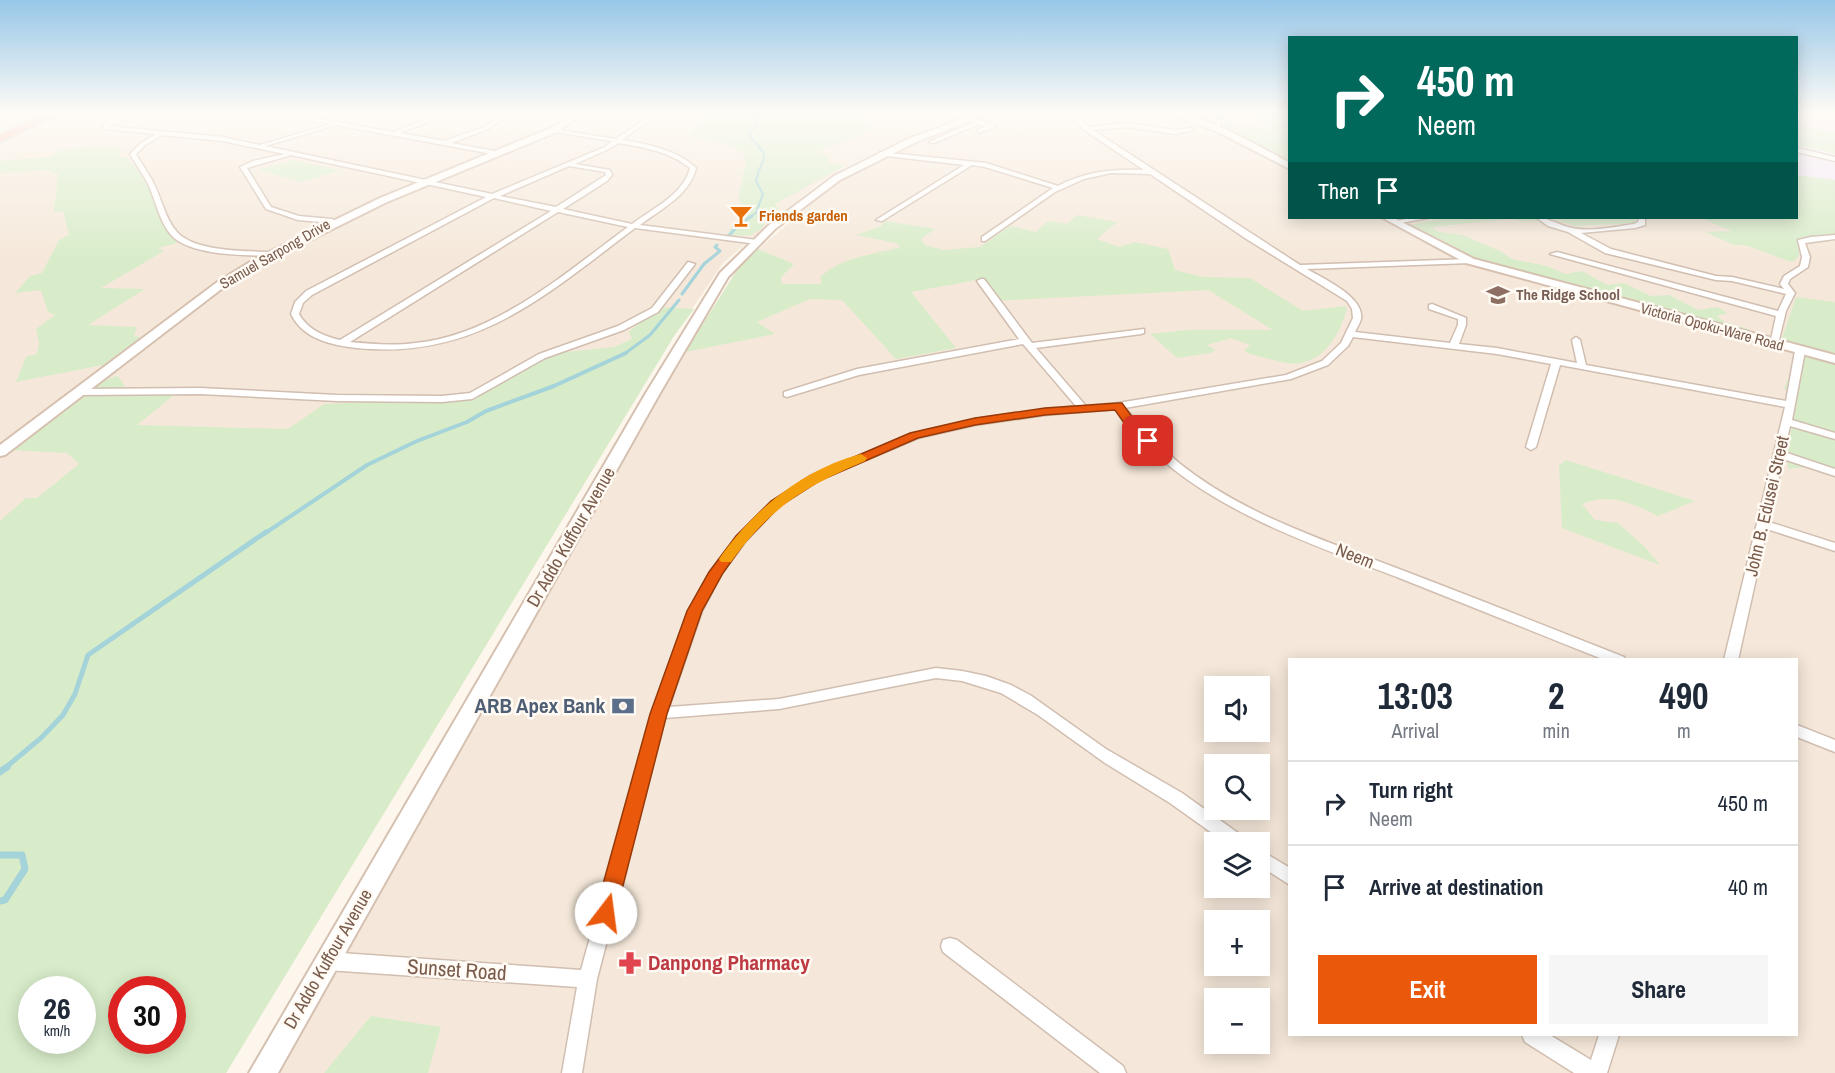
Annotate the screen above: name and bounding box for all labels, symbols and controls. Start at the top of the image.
text: 450 m [1417,53,1515,109]
icon: right [1318,60,1396,138]
text: Neem [1417,107,1476,143]
icon: arrive [1371,174,1404,207]
text: Then [1318,176,1359,206]
bar icon: Friends garden [728,203,754,229]
place label: Friends garden [759,205,848,226]
street label: Samuel Sarpong Drive [216,213,334,294]
school or university icon: The Ridge School [1485,282,1511,308]
place label: The Ridge School [1516,284,1620,305]
street label: Victoria Opoku-Ware Road [1638,297,1786,356]
pin [1122,415,1173,466]
icon: arrive [1131,424,1164,457]
street label: John B. Edusei Street [1738,433,1795,579]
street label: Dr Addo Kuffour Avenue [520,462,621,611]
street label: Neem [1332,537,1378,575]
text: 13:03 [1377,672,1453,720]
text: 2 [1548,672,1564,720]
text: 490 [1659,672,1709,720]
map controls [1204,676,1270,1054]
button: sound [1204,676,1270,742]
place label: ARB Apex Bank [475,691,605,720]
bank icon: ARB Apex Bank [610,693,636,719]
text: Arrival [1392,717,1439,744]
text: min [1542,717,1570,744]
text: m [1677,717,1691,744]
button: search [1204,754,1270,820]
text: Turn right [1369,775,1453,805]
icon: right [1318,787,1351,820]
text: 450 m [1718,788,1768,818]
text: Neem [1369,805,1413,832]
button: layers [1204,832,1270,898]
icon: arrive [1318,871,1351,904]
text: Arrive at destination [1369,872,1543,902]
text: 40 m [1728,872,1768,902]
position arrow [574,881,638,945]
street label: Dr Addo Kuffour Avenue [277,884,378,1033]
button: + [1204,910,1270,976]
place label: Danpong Pharmacy [648,948,810,977]
pharmacy icon: Danpong Pharmacy [617,950,643,976]
street label: Sunset Road [406,952,508,987]
button: Exit [1318,955,1537,1024]
button: Share [1549,955,1768,1024]
speed limit sign: 30 [108,976,186,1054]
text: 26 [43,988,71,1028]
button: − [1204,988,1270,1054]
text: km/h [44,1020,70,1041]

